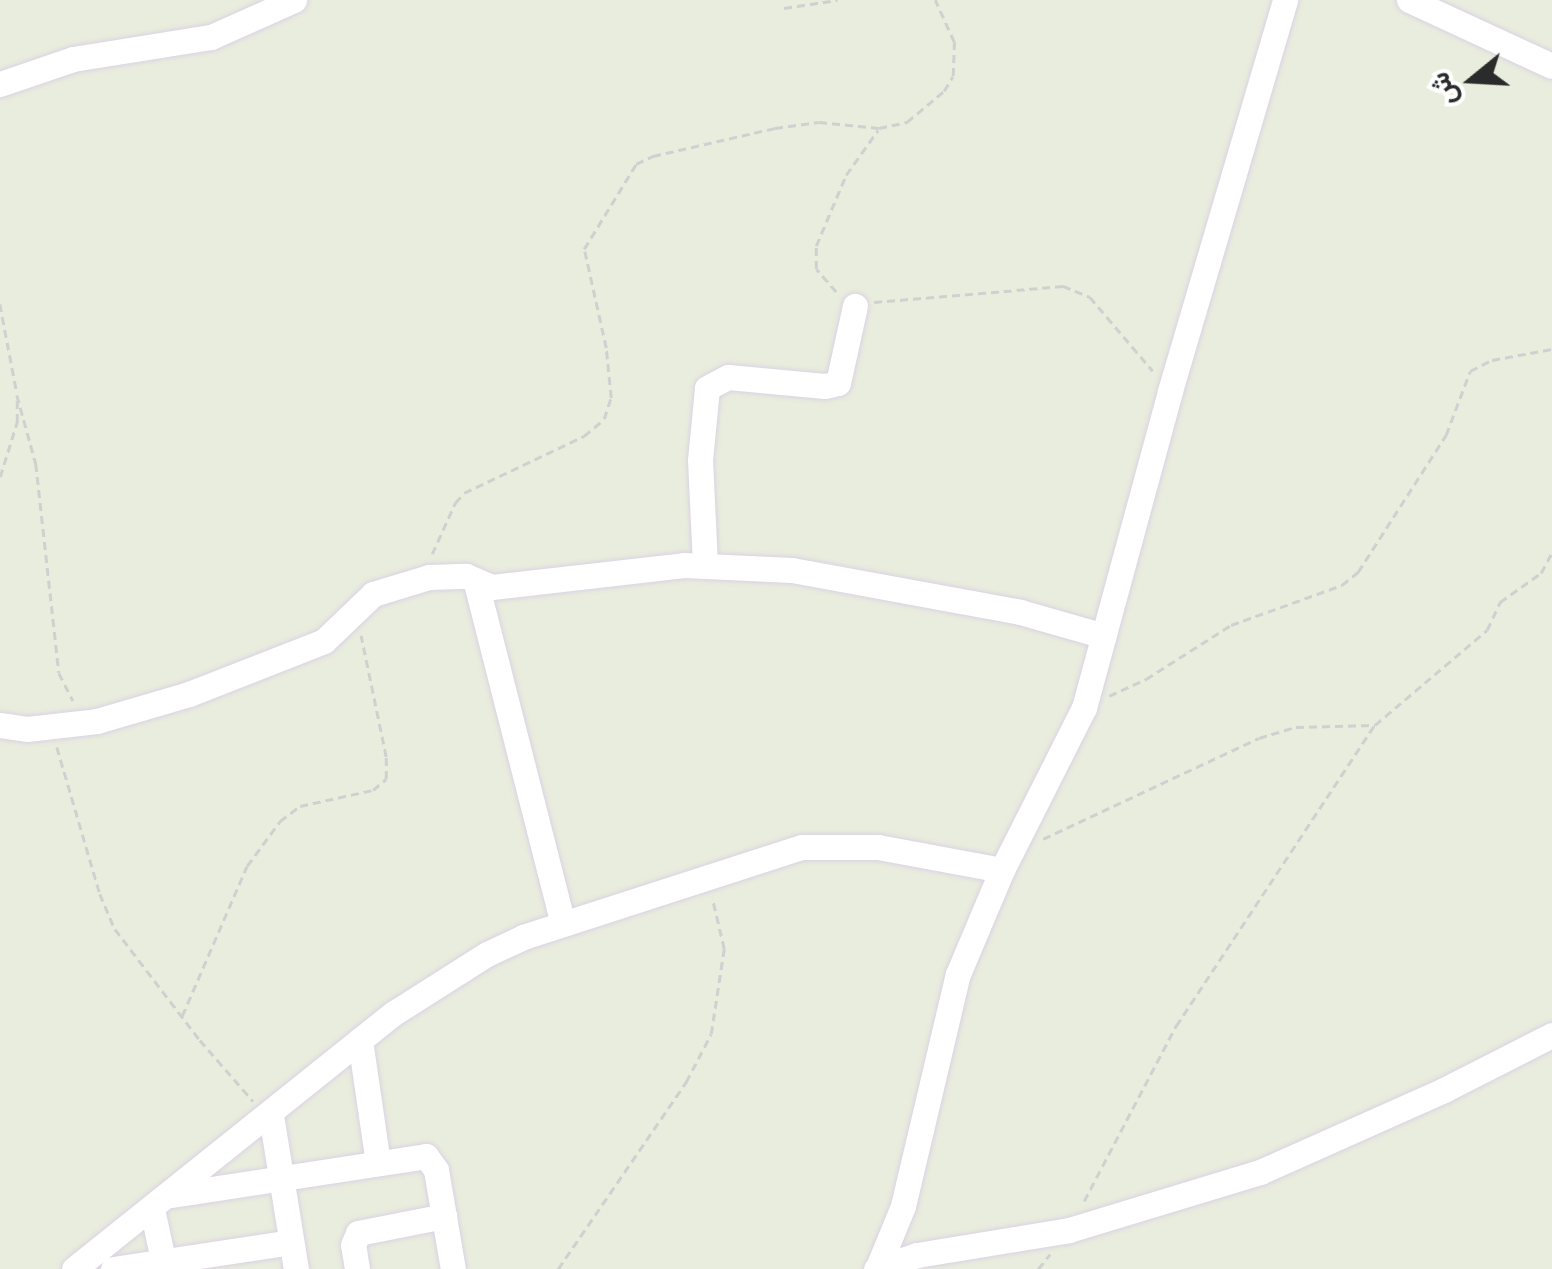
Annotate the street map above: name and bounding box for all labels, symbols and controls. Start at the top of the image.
north arrow [1422,30,1522,130]
text: ش [1422,68,1465,111]

